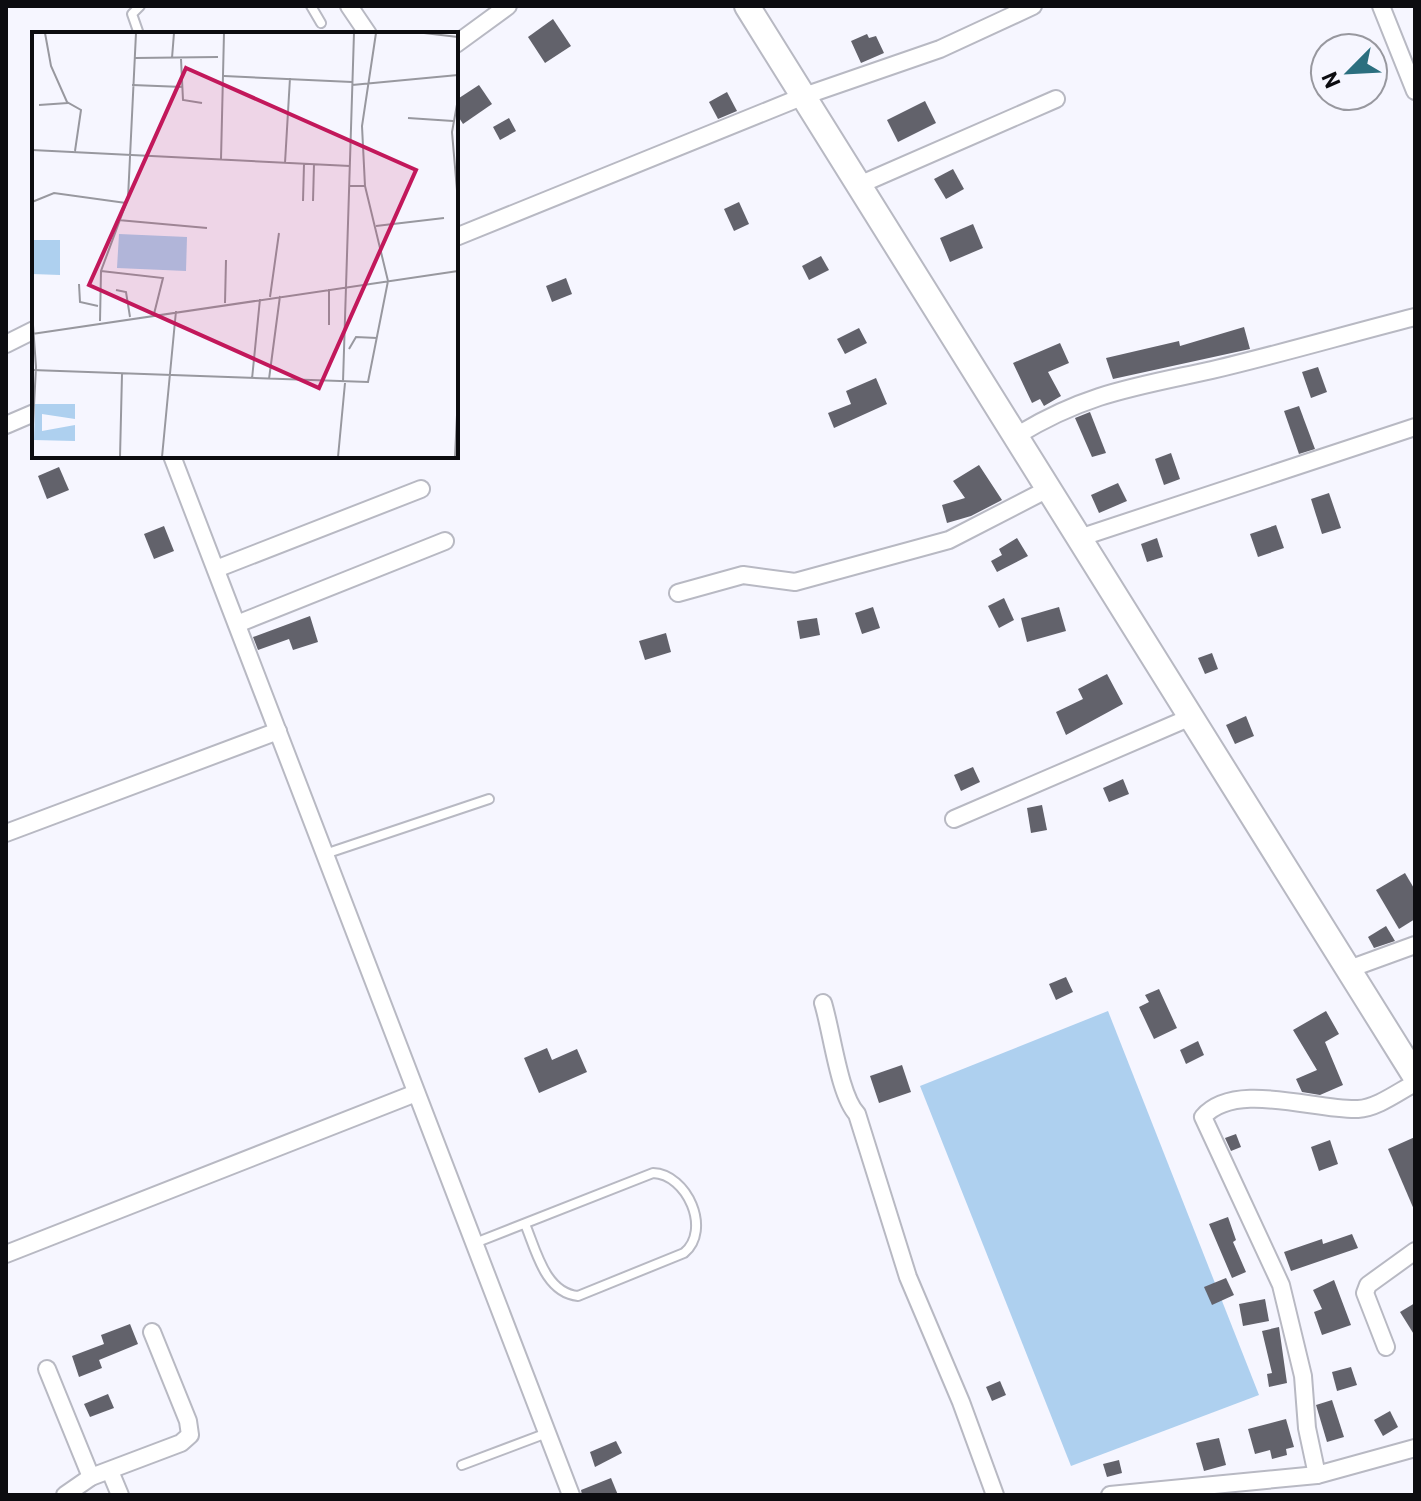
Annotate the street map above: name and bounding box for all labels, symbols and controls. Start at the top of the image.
inset map [32,32,458,458]
north arrow [1309,32,1389,112]
text: N [1315,69,1345,93]

